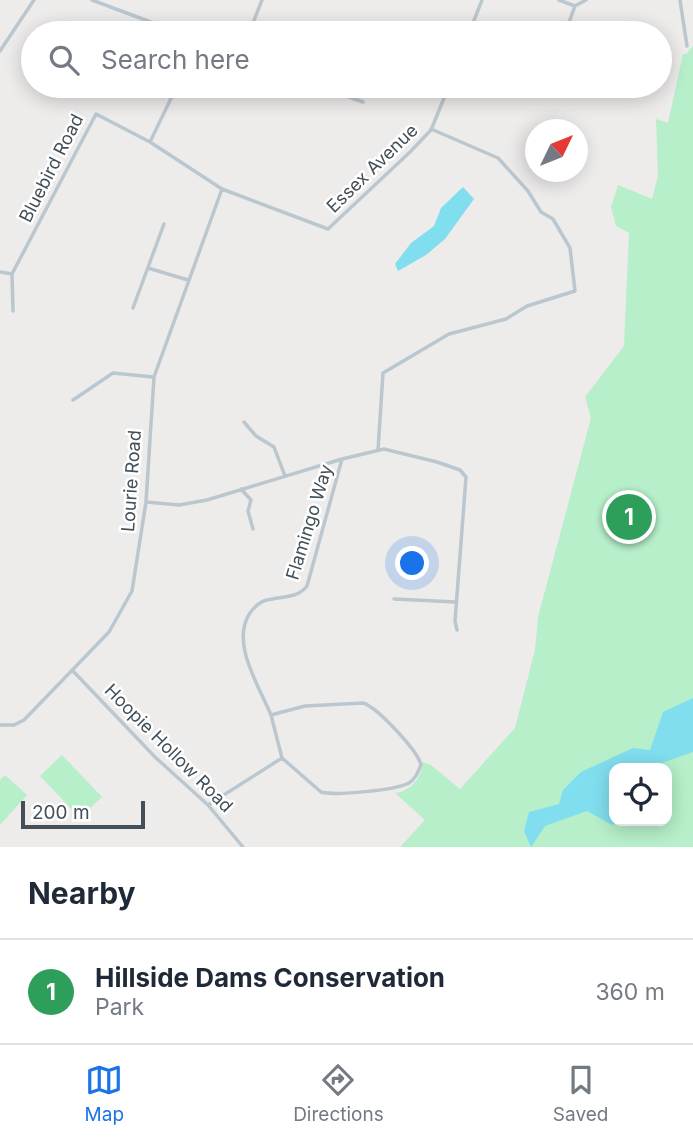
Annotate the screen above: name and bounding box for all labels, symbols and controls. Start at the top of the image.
search box [21,21,672,98]
icon: search [45,41,83,79]
text: Search here [101,44,250,75]
street label: Bluebird Road [15,110,87,226]
street label: Essex Avenue [322,119,422,217]
north arrow [525,119,588,182]
street label: Lourie Road [117,429,145,533]
street label: Flamingo Way [281,462,337,582]
pin: 1 [606,491,652,543]
your location [395,546,429,580]
street label: Hoopie Hollow Road [101,680,237,816]
map controls [609,763,672,826]
button: locate [609,763,672,826]
scale bar [21,798,145,830]
text: 200 m [32,801,90,824]
text: Nearby [28,875,136,911]
text: Hillside Dams Conservation [95,962,445,993]
text: 1 [46,978,56,1006]
text: 360 m [595,978,665,1006]
text: Park [95,993,144,1021]
tab: Map [85,1061,124,1126]
tab: Directions [293,1061,384,1126]
tab: Saved [553,1061,608,1126]

